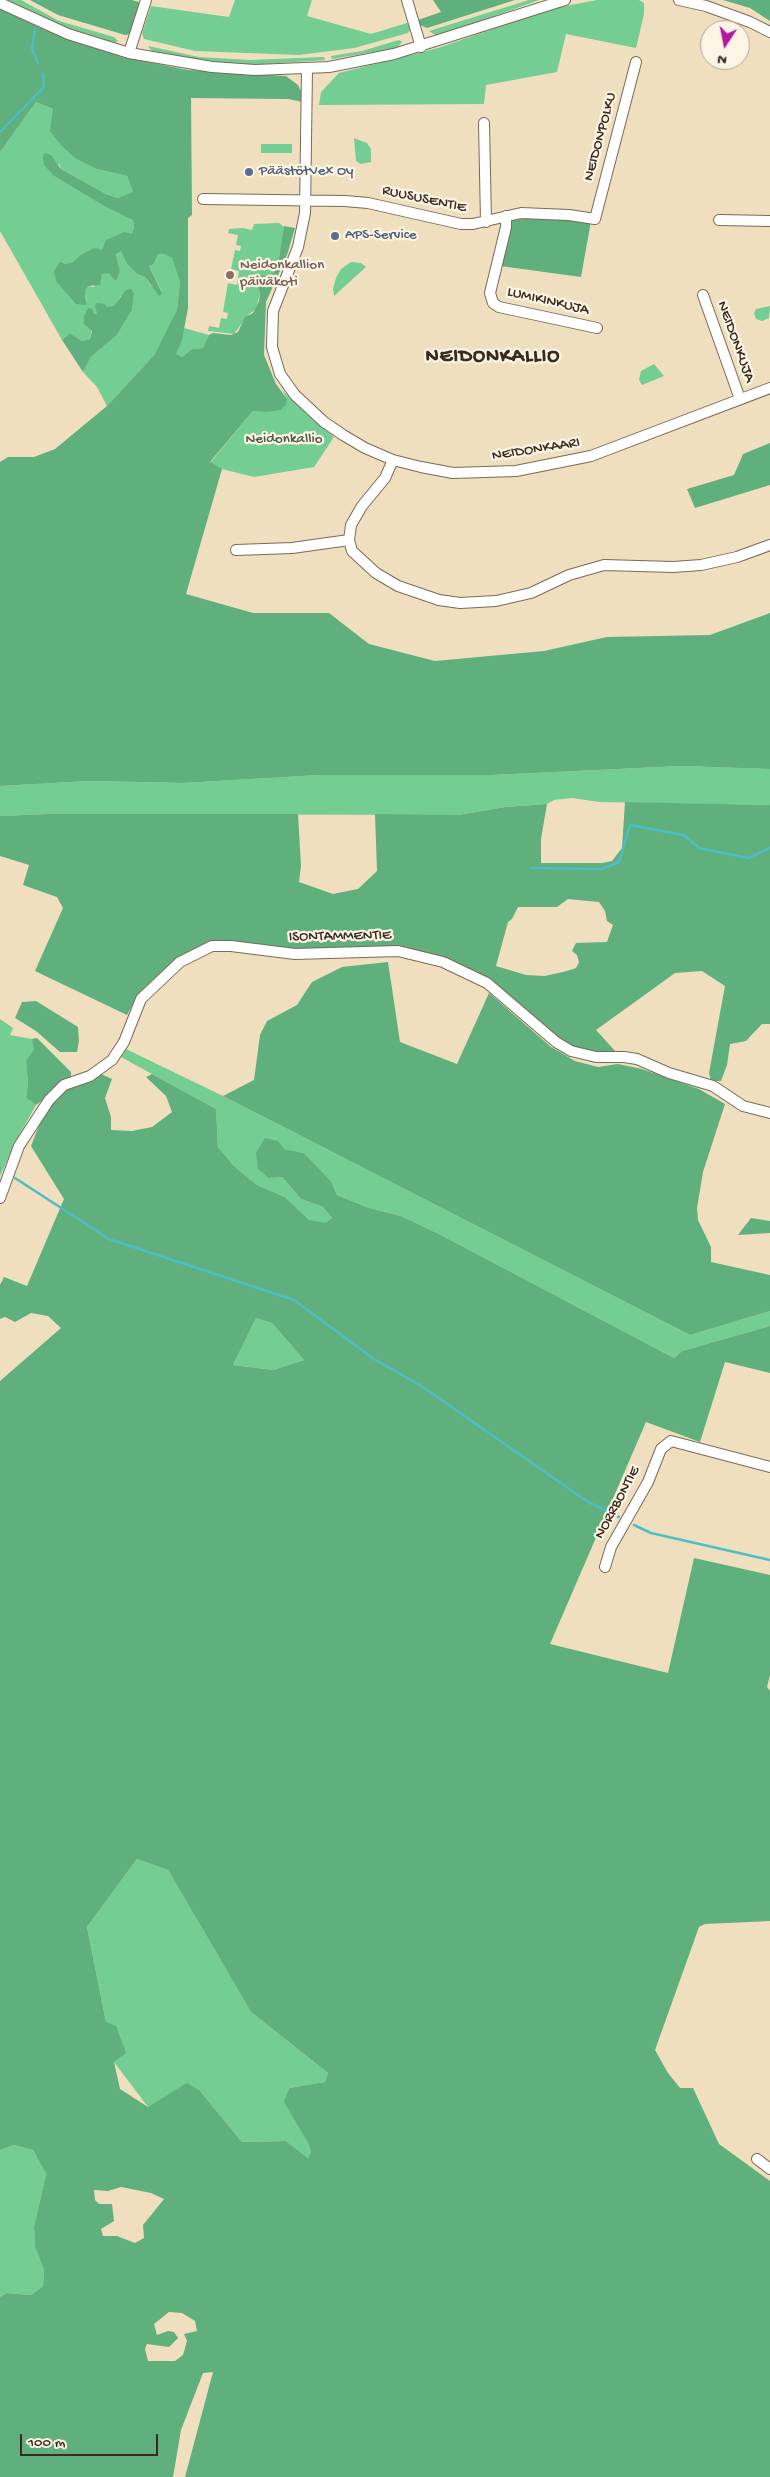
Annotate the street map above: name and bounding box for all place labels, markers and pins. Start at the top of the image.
place label: PäästötVex Oy [259,163,353,181]
marker: PäästötVex Oy [243,166,255,178]
place label: APS-Service [345,227,417,245]
marker: APS-Service [329,230,341,242]
place label: Neidonkallion päiväkoti [240,257,324,292]
marker: Neidonkallion päiväkoti [224,269,236,281]

